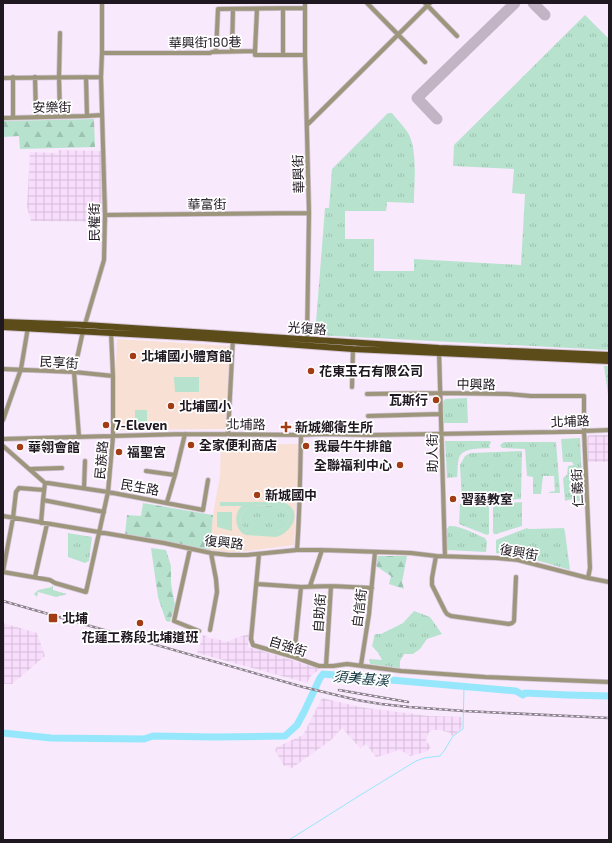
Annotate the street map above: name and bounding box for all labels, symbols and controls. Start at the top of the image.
street label: 華興街180巷 [168,33,242,51]
street label: 安樂街 [32,99,72,115]
street label: 華興街 [289,154,307,194]
street label: 華富街 [187,196,227,212]
street label: 民權街 [86,202,102,242]
street label: 光復路 [287,319,327,337]
place label: 北埔國小體育館 [141,348,232,364]
marker: 北埔國小體育館 [128,351,138,361]
street label: 民享街 [39,353,79,371]
place label: 花東玉石有限公司 [319,363,423,379]
marker: 花東玉石有限公司 [306,366,316,376]
street label: 中興路 [456,376,496,392]
place label: 瓦斯行 [389,392,428,408]
marker: 瓦斯行 [431,395,441,405]
place label: 北埔國小 [179,398,232,414]
marker: 北埔國小 [166,401,176,411]
street label: 北埔路 [550,412,590,430]
street label: 北埔路 [226,416,266,432]
place label: 7-Eleven [114,417,168,433]
place label: 新城鄉衛生所 [295,419,373,435]
marker: 7-Eleven [101,420,111,430]
marker: 新城鄉衛生所 [280,421,292,433]
street label: 助人街 [424,433,440,473]
place label: 全家便利商店 [199,437,277,453]
place label: 我最牛牛排館 [314,438,392,454]
place label: 華翎會館 [28,439,80,455]
street label: 民族路 [91,440,111,480]
marker: 全家便利商店 [186,440,196,450]
marker: 我最牛牛排館 [301,441,311,451]
marker: 華翎會館 [15,442,25,452]
place label: 福聖宮 [127,444,166,460]
marker: 福聖宮 [114,447,124,457]
place label: 全聯福利中心 [314,457,392,473]
marker: 全聯福利中心 [395,460,405,470]
street label: 仁義街 [568,468,586,508]
street label: 民生路 [119,476,161,498]
place label: 新城國中 [265,487,317,503]
marker: 新城國中 [252,490,262,500]
place label: 習藝教室 [461,491,513,507]
marker: 習藝教室 [448,494,458,504]
street label: 復興路 [204,532,244,552]
street label: 復興街 [498,541,540,563]
street label: 自信街 [349,588,369,628]
street label: 自助街 [310,593,328,633]
place label: 北埔 [62,610,88,626]
marker: 北埔 [47,612,59,624]
marker: 花蓮工務段北埔道班 [135,618,145,628]
place label: 花蓮工務段北埔道班 [81,629,199,645]
street label: 自強街 [267,633,309,659]
water label: 須美基溪 [332,667,392,689]

